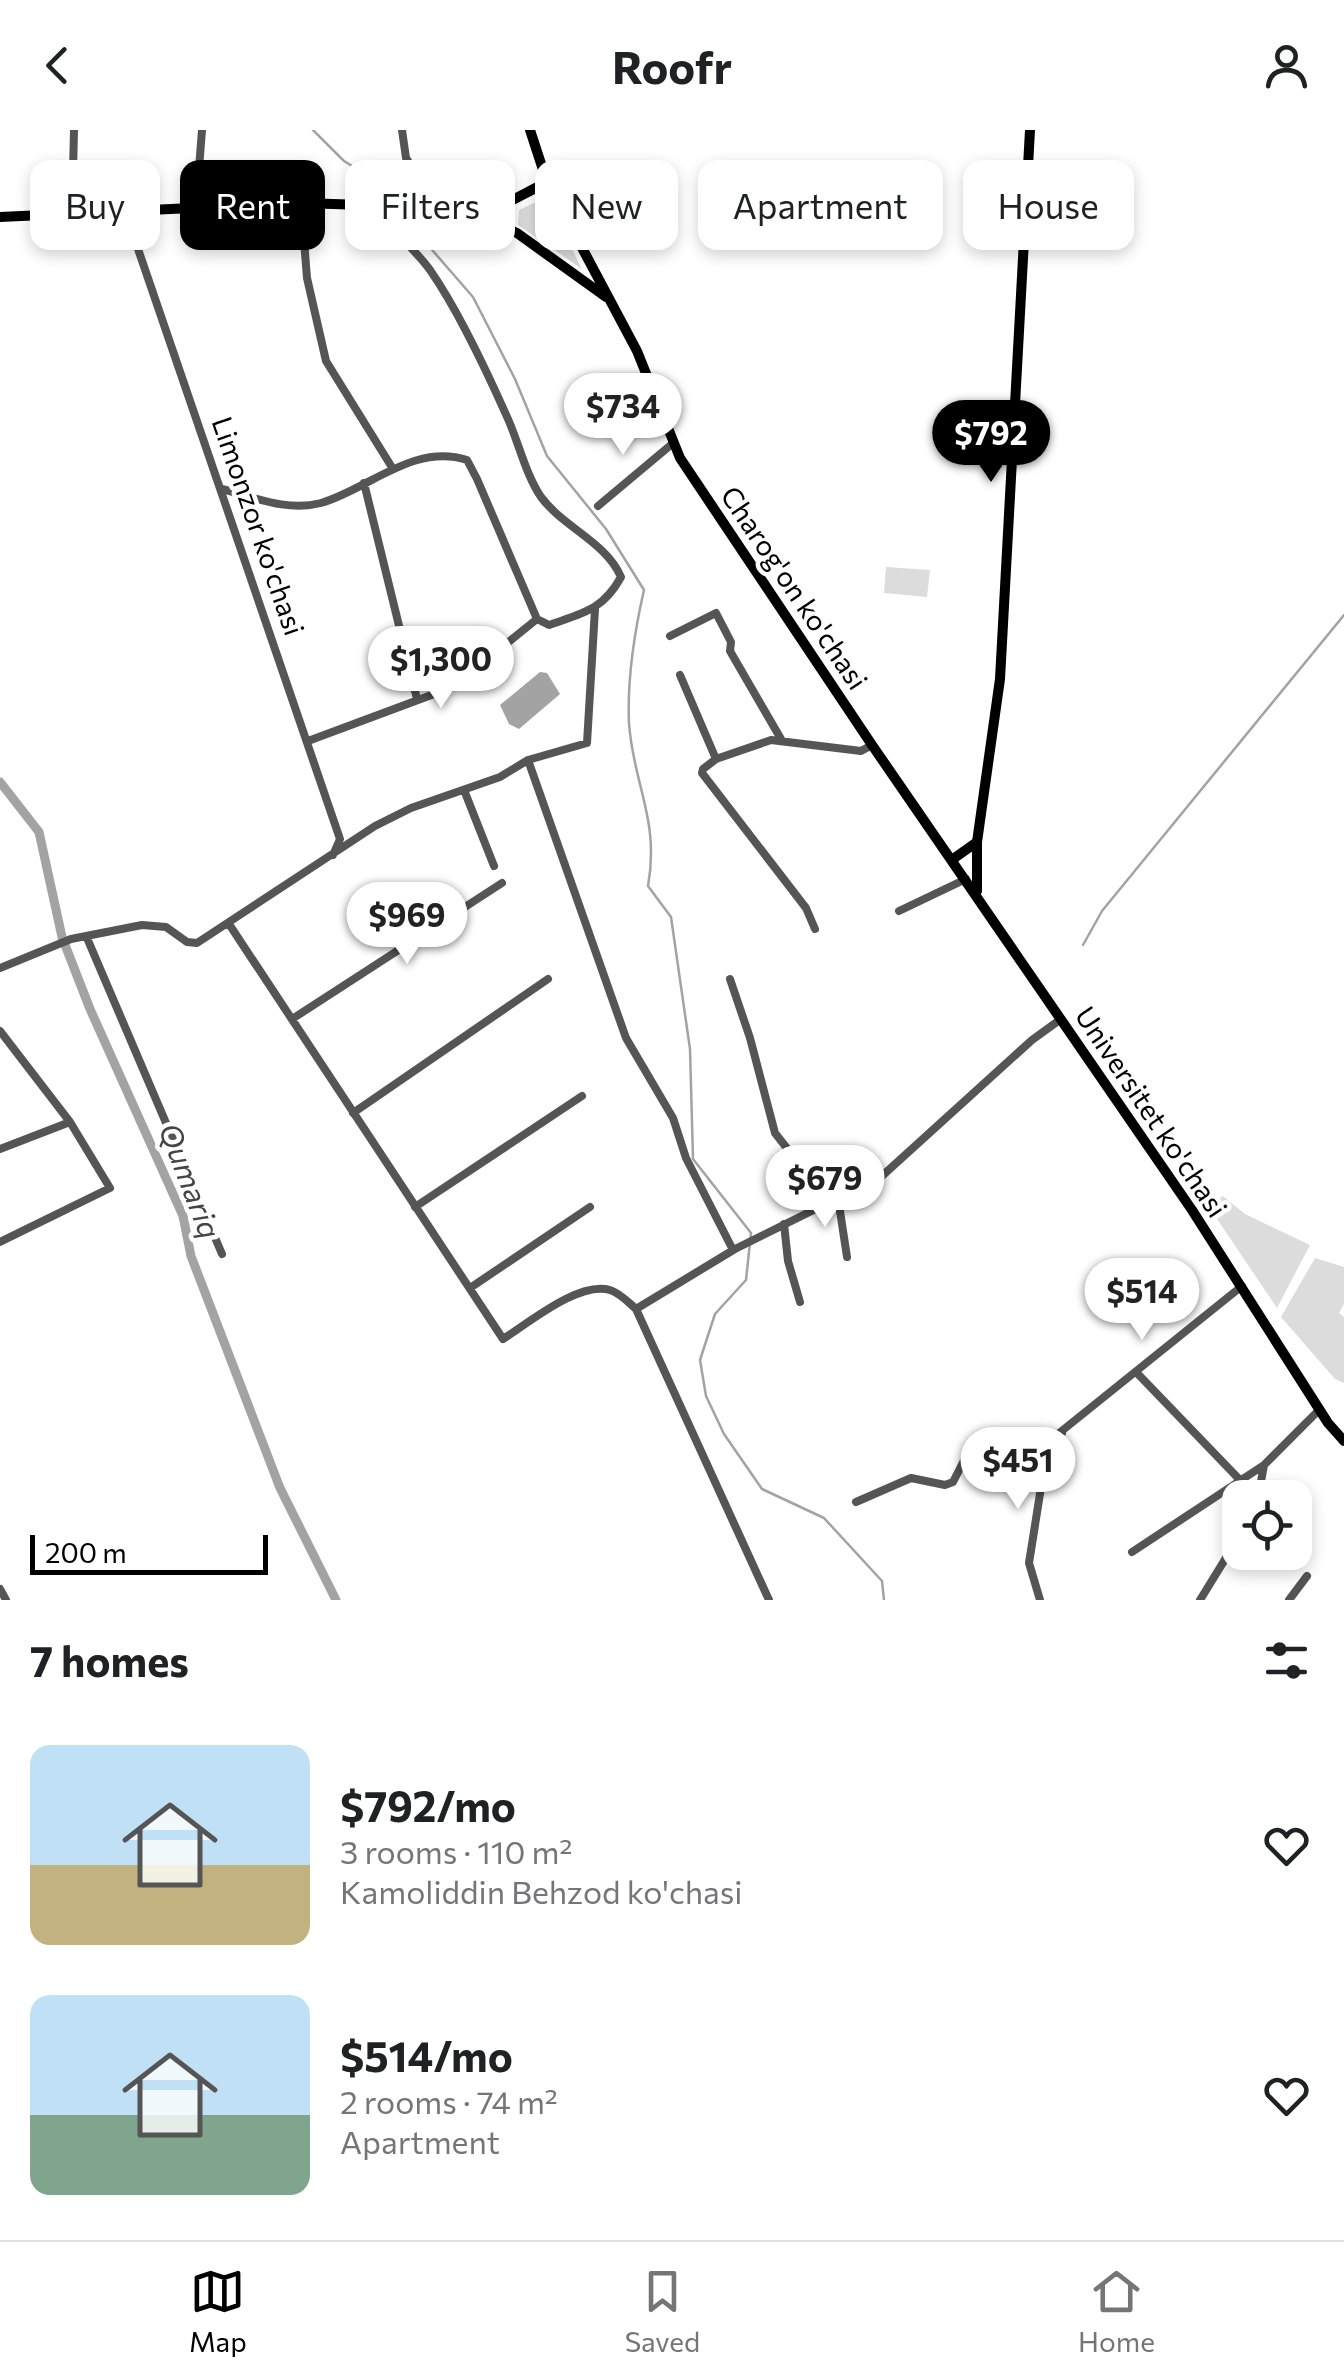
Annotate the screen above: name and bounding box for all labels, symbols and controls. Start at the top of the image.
icon: back [30,38,85,93]
text: Roofr [612,38,732,93]
icon: person [1259,38,1314,93]
chip: Buy [30,160,160,250]
chip: Rent [180,160,325,250]
chip: Filters [345,160,515,250]
chip: New [535,160,678,250]
chip: Apartment [698,160,943,250]
chip: House [963,160,1134,250]
pin: $734 [564,373,682,458]
text: $734 [586,385,660,425]
pin: $792 [932,400,1050,485]
street label: Limonzor ko'chasi [206,412,312,639]
text: $792 [954,412,1028,452]
street label: Charog'on ko'chasi [714,479,875,695]
pin: $1,300 [360,626,522,711]
text: $1,300 [390,638,492,678]
pin: $969 [348,882,466,967]
text: $969 [368,894,446,934]
street label: Universitet ko'chasi [1069,1000,1235,1223]
water label: Qumariq [152,1117,230,1243]
pin: $679 [766,1145,884,1230]
text: $679 [788,1157,862,1197]
pin: $514 [1083,1258,1201,1343]
text: $514 [1106,1270,1178,1310]
pin: $451 [959,1427,1077,1512]
text: $451 [982,1439,1054,1479]
map controls [1222,1480,1312,1570]
button: locate [1222,1480,1312,1570]
scale bar [30,1530,268,1574]
text: 200 m [45,1535,127,1569]
icon: filters [1259,1633,1314,1688]
text: 7 homes [30,1634,189,1686]
text: $792/mo [340,1779,516,1831]
icon: home [110,1785,230,1905]
icon: heart [1259,1818,1314,1873]
text: 3 rooms · 110 m² [340,1831,572,1871]
text: Kamoliddin Behzod ko'chasi [340,1871,743,1911]
text: $514/mo [340,2029,513,2081]
icon: home [110,2035,230,2155]
icon: heart [1259,2068,1314,2123]
text: 2 rooms · 74 m² [340,2081,558,2121]
text: Apartment [340,2121,500,2161]
tab: Map [189,2264,247,2358]
tab: Saved [625,2264,700,2358]
tab: Home [1078,2264,1155,2358]

